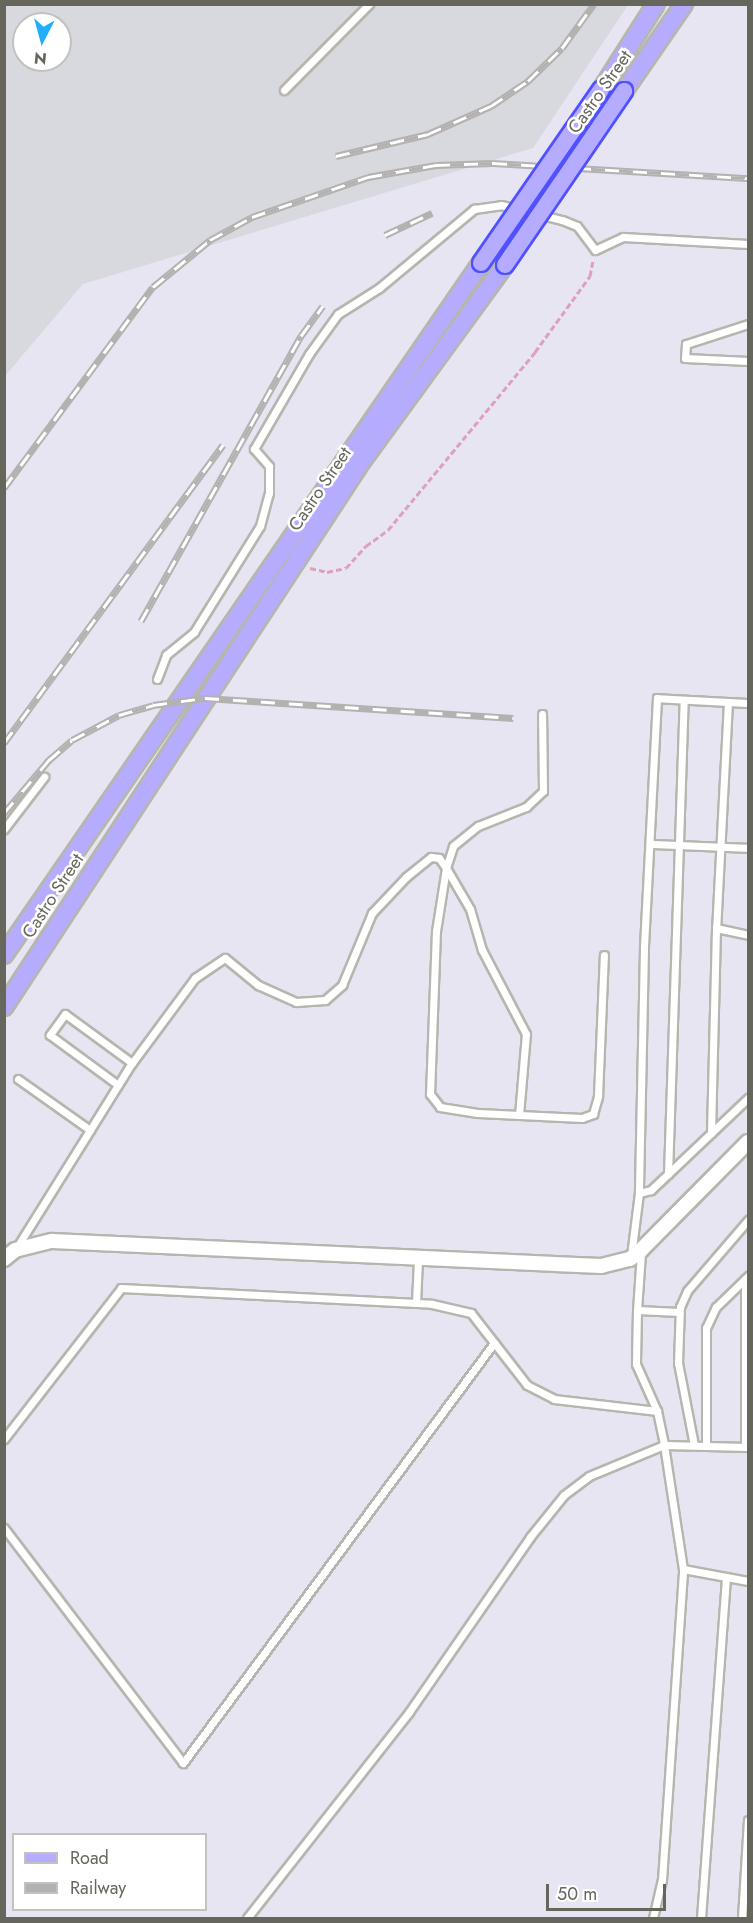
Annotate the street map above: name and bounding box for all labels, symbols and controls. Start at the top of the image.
north arrow [12,12,72,72]
text: N [33,46,48,71]
street label: Castro Street [563,46,637,138]
street label: Castro Street [284,443,356,535]
street label: Castro Street [18,850,88,942]
legend [12,1833,207,1911]
text: Road [70,1845,109,1871]
scale bar [549,1872,669,1910]
text: Railway [70,1875,126,1901]
text: 50 m [557,1881,597,1907]

